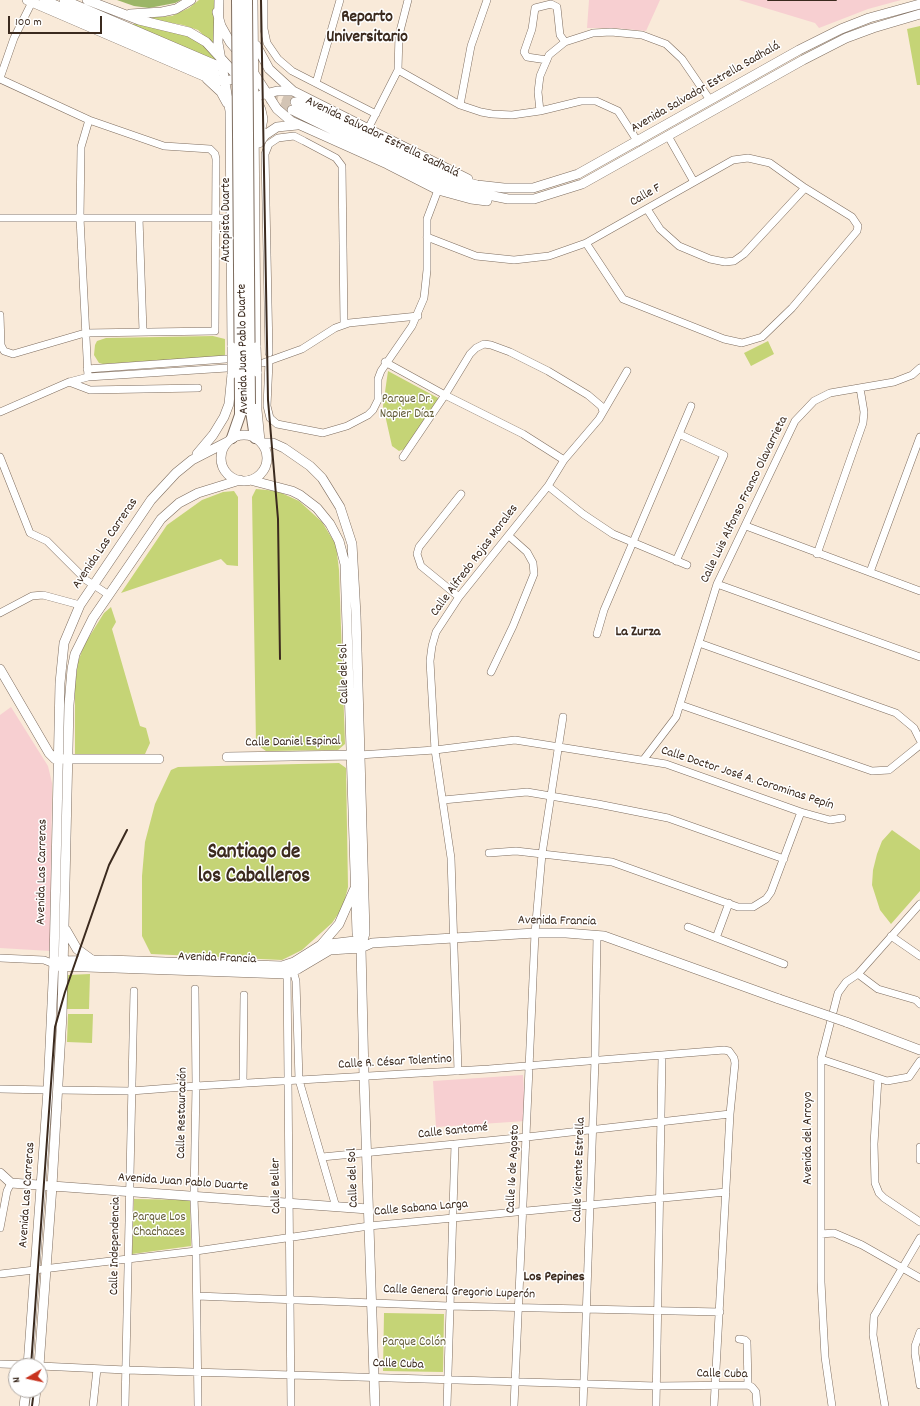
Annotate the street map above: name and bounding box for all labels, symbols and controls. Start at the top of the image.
scale bar [10,8,104,34]
district label: Reparto Universitario [326,9,408,49]
text: 100 m [15,14,42,31]
street label: Avenida Salvador Estrella Sadhalá [629,39,783,137]
street label: Avenida Salvador Estrella Sadhalá [302,94,462,182]
street label: Autopista Duarte [219,178,235,262]
street label: Calle F [628,181,664,211]
street label: Avenida Juan Pablo Duarte [235,284,253,414]
park label: Parque Dr. Napier Díaz [380,392,434,423]
street label: Calle Luis Alfonso Franco Olavarrieta [698,414,792,586]
street label: Avenida Las Carreras [70,496,142,592]
street label: Calle Alfredo Rojas Morales [428,502,522,620]
district label: La Zurza [616,625,660,641]
street label: Calle del Sol [337,644,353,704]
street label: Calle Daniel Espinal [245,734,341,752]
street label: Calle Doctor José A. Corominas Pepín [659,744,835,814]
street label: Avenida Las Carreras [34,819,52,925]
district label: Santiago de los Caballeros [198,841,310,891]
street label: Avenida Francia [518,914,596,930]
street label: Avenida Francia [178,950,256,968]
street label: Calle R. César Tolentino [338,1052,452,1074]
street label: Calle Restauración [174,1067,192,1159]
street label: Avenida del Arroyo [801,1091,817,1185]
street label: Calle Vicente Estrella [570,1117,590,1223]
street label: Calle Santomé [417,1121,489,1143]
street label: Calle 16 de Agosto [504,1124,524,1214]
street label: Avenida Las Carreras [17,1142,39,1248]
street label: Calle del Sol [345,1148,363,1208]
street label: Calle Beller [269,1158,285,1214]
street label: Avenida Juan Pablo Duarte [117,1171,249,1195]
street label: Calle Independencia [107,1197,125,1295]
street label: Calle Sabana Larga [373,1197,469,1221]
park label: Parque Los Chachaces [132,1210,186,1241]
district label: Los Pepines [523,1270,585,1286]
street label: Calle General Gregorio Luperón [383,1283,535,1303]
park label: Parque Colón [382,1335,446,1351]
street label: Calle Cuba [372,1356,424,1374]
north arrow [8,1358,48,1398]
street label: Calle Cuba [696,1367,748,1383]
text: N [9,1376,25,1384]

